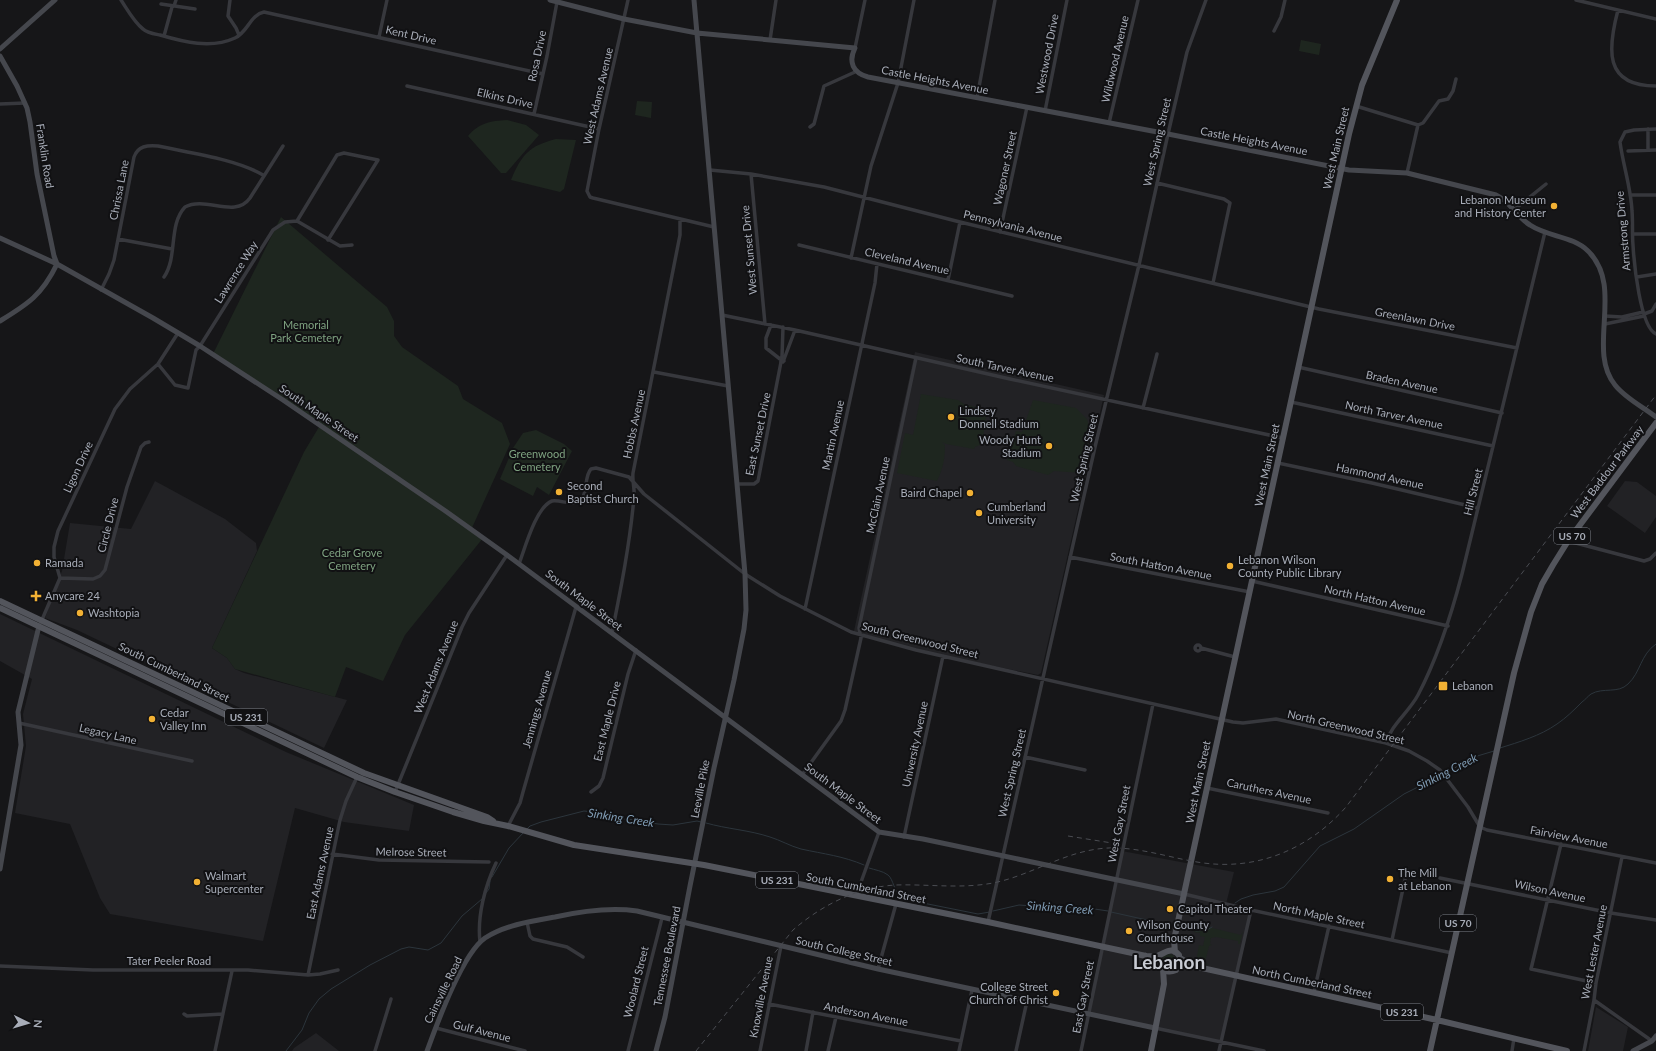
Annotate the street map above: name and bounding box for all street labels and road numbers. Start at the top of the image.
street label: Westwood Drive [1032,12,1061,95]
street label: Wildwood Avenue [1098,14,1131,104]
street label: Kent Drive [384,22,438,47]
street label: Rosa Drive [525,29,548,83]
street label: West Adams Avenue [580,46,615,146]
street label: Castle Heights Avenue [880,63,990,96]
street label: Elkins Drive [476,85,535,110]
street label: West Spring Street [1140,96,1173,187]
street label: West Main Street [1320,105,1351,190]
street label: Franklin Road [34,123,57,189]
street label: Castle Heights Avenue [1199,124,1309,157]
street label: Wagoner Street [990,130,1019,206]
street label: Chrissa Lane [106,159,131,221]
street label: Armstrong Drive [1613,190,1632,272]
street label: West Sunset Drive [738,205,759,295]
street label: Pennsylvania Avenue [962,207,1064,244]
street label: Lawrence Way [211,238,260,305]
street label: Cleveland Avenue [864,244,951,277]
street label: Greenlawn Drive [1374,304,1456,333]
street label: South Tarver Avenue [955,351,1055,384]
street label: Braden Avenue [1365,368,1440,396]
street label: South Maple Street [277,381,362,444]
street label: Hobbs Avenue [620,388,647,460]
street label: East Sunset Drive [742,391,773,477]
street label: Martin Avenue [819,398,846,471]
street label: North Tarver Avenue [1344,398,1444,431]
street label: West Spring Street [1067,412,1100,503]
street label: West Main Street [1251,422,1282,507]
street label: West Baddour Parkway [1567,422,1646,521]
street label: Ligon Drive [60,439,95,495]
street label: McClain Avenue [863,455,892,535]
street label: Hammond Avenue [1335,460,1425,491]
street label: Hill Street [1460,467,1485,517]
street label: Circle Drive [94,496,121,554]
road number: US 70 [1554,528,1590,544]
street label: South Hatton Avenue [1109,549,1213,582]
street label: South Maple Street [543,566,625,633]
street label: North Hatton Avenue [1323,582,1427,618]
street label: West Adams Avenue [411,618,460,715]
street label: South Greenwood Street [861,619,980,660]
street label: South Cumberland Street [117,639,232,704]
street label: Jennings Avenue [519,668,554,749]
street label: East Maple Drive [590,679,623,762]
street label: University Avenue [899,700,930,788]
street label: North Greenwood Street [1286,707,1406,746]
road number: US 231 [225,709,267,725]
street label: Legacy Lane [78,721,138,746]
street label: West Spring Street [995,727,1028,818]
street label: West Main Street [1182,739,1213,824]
street label: Leeville Pike [687,758,712,819]
street label: South Maple Street [802,759,884,826]
street label: Caruthers Avenue [1225,775,1313,806]
street label: West Gay Street [1105,784,1132,864]
street label: Fairview Avenue [1529,823,1609,850]
street label: East Adams Avenue [303,825,336,920]
street label: Melrose Street [375,844,447,859]
street label: South Cumberland Street [805,870,927,906]
road number: US 231 [756,872,798,888]
street label: Wilson Avenue [1513,877,1587,904]
street label: North Maple Street [1272,898,1366,931]
street label: West Lester Avenue [1578,903,1609,1000]
street label: Tennessee Boulevard [650,905,683,1007]
road number: US 70 [1440,915,1476,931]
street label: South College Street [794,933,894,968]
street label: Woolard Street [620,945,651,1019]
street label: Tater Peeler Road [127,954,211,967]
street label: Cainsville Road [421,954,464,1025]
street label: Knoxville Avenue [746,955,775,1039]
street label: East Gay Street [1069,959,1096,1034]
street label: North Cumberland Street [1251,962,1373,1001]
street label: Anderson Avenue [823,999,909,1028]
road number: US 231 [1381,1004,1423,1020]
street label: Gulf Avenue [452,1017,513,1044]

